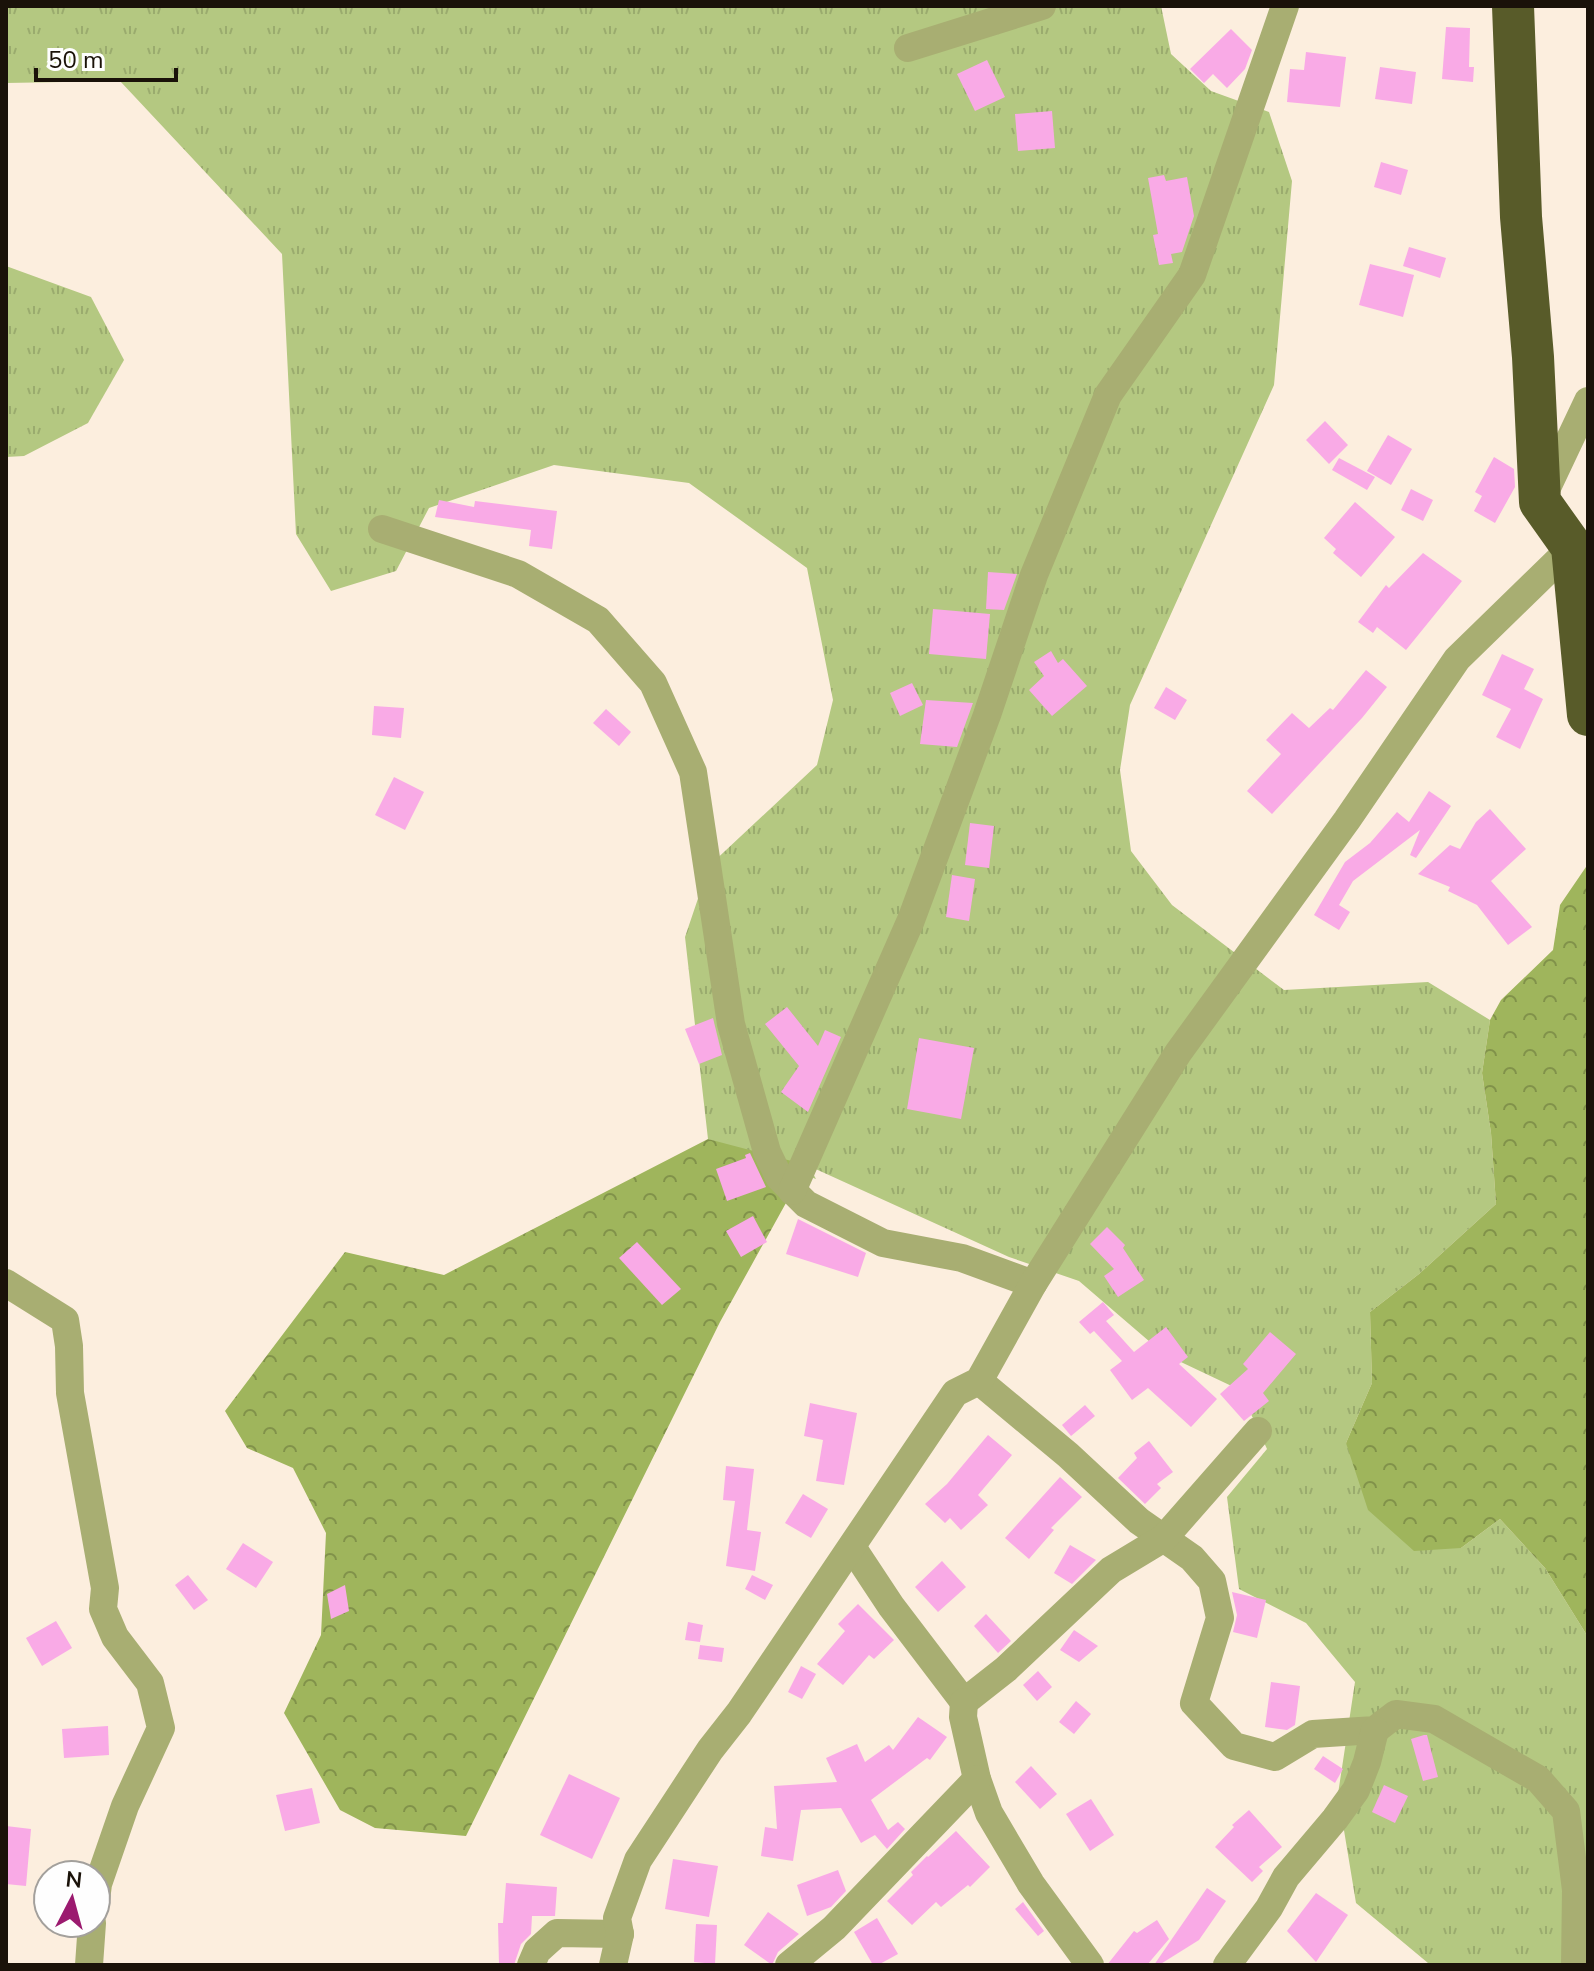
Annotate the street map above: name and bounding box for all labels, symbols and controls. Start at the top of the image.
scale bar [36,32,176,82]
text: 50 m [48,44,104,76]
north arrow [32,1859,112,1939]
text: N [64,1864,84,1896]

